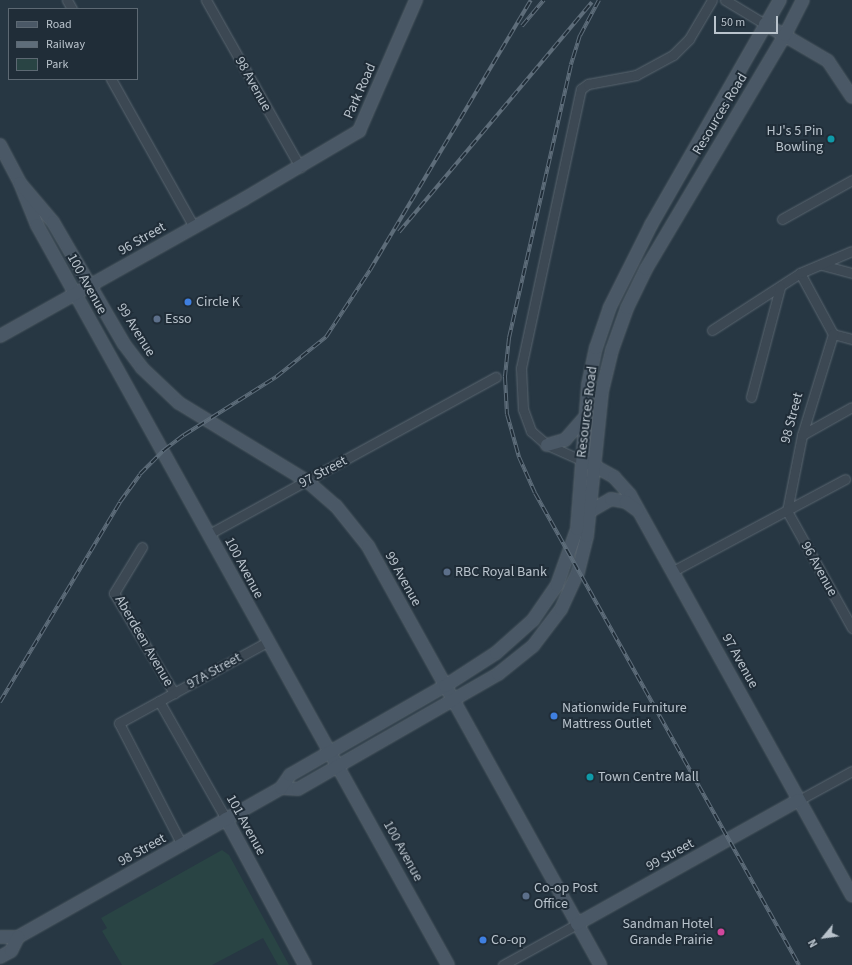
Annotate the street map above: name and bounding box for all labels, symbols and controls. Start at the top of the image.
legend [8,8,138,80]
scale bar [716,8,780,34]
text: 50 m [721,14,745,31]
text: Road [46,16,72,33]
text: Railway [46,36,85,53]
street label: 98 Avenue [231,54,275,114]
text: Park [46,56,68,73]
street label: Park Road [340,61,380,121]
street label: Resources Road [689,70,751,158]
place label: HJ's 5 Pin Bowling [767,123,823,156]
marker: HJ's 5 Pin Bowling [826,134,836,144]
street label: 96 Street [115,219,169,259]
street label: 100 Avenue [63,251,111,317]
place label: Circle K [196,294,240,310]
marker: Circle K [183,297,193,307]
street label: 99 Avenue [113,300,159,360]
place label: Esso [165,311,192,327]
marker: Esso [152,314,162,324]
street label: Resources Road [573,365,601,459]
street label: 98 Street [777,391,807,445]
street label: 97 Street [296,452,350,492]
street label: 100 Avenue [221,535,267,601]
street label: 96 Avenue [797,539,841,599]
street label: 99 Avenue [381,549,425,609]
place label: RBC Royal Bank [455,564,547,580]
marker: RBC Royal Bank [442,567,452,577]
street label: Aberdeen Avenue [111,593,177,689]
street label: 97 Avenue [718,631,762,691]
street label: 97A Street [184,649,244,693]
place label: Nationwide Furniture Mattress Outlet [562,700,687,732]
marker: Nationwide Furniture Mattress Outlet [549,711,559,721]
place label: Town Centre Mall [598,769,699,785]
marker: Town Centre Mall [585,772,595,782]
street label: 101 Avenue [222,792,270,858]
street label: 100 Avenue [379,818,427,884]
street label: 98 Street [115,830,169,870]
street label: 99 Street [643,835,697,875]
place label: Co-op Post Office [534,880,598,912]
marker: Co-op Post Office [521,891,531,901]
place label: Sandman Hotel Grande Prairie [622,916,713,948]
north arrow [804,917,844,957]
marker: Sandman Hotel Grande Prairie [716,927,726,937]
place label: Co-op [491,932,526,948]
marker: Co-op [478,935,488,945]
text: N [805,936,821,950]

